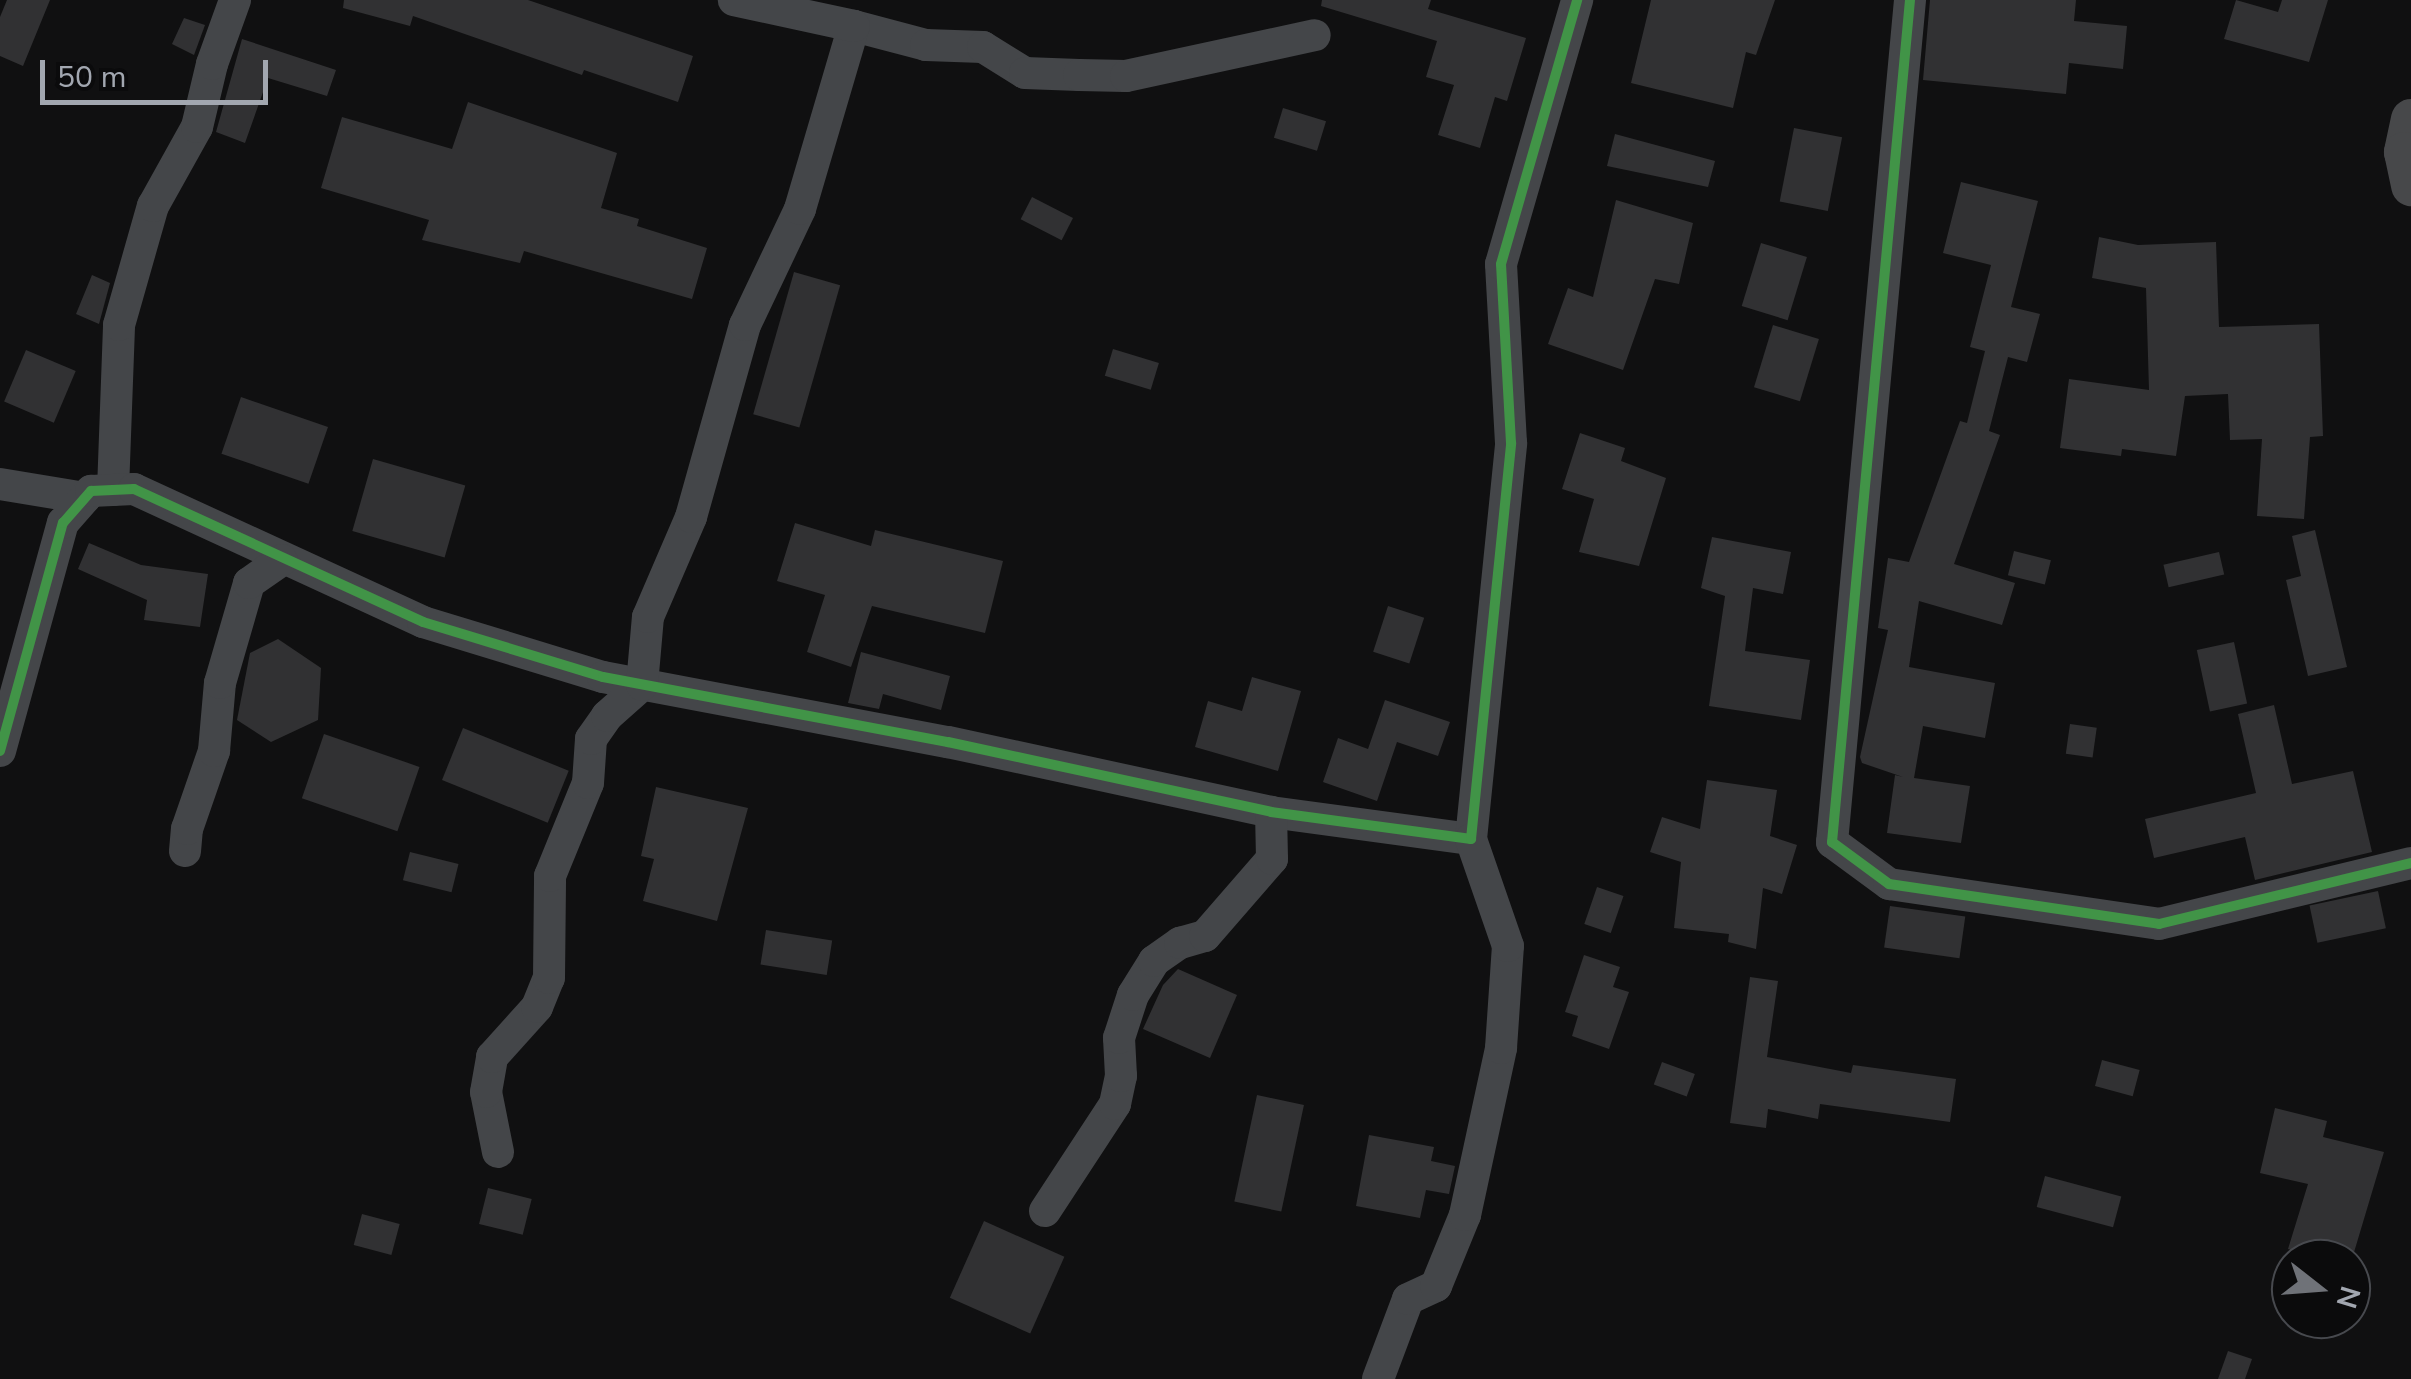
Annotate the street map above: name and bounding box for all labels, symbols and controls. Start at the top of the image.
scale bar [45,40,272,102]
text: 50 m [57,57,126,98]
north arrow [2271,1239,2371,1339]
text: N [2327,1282,2369,1313]

